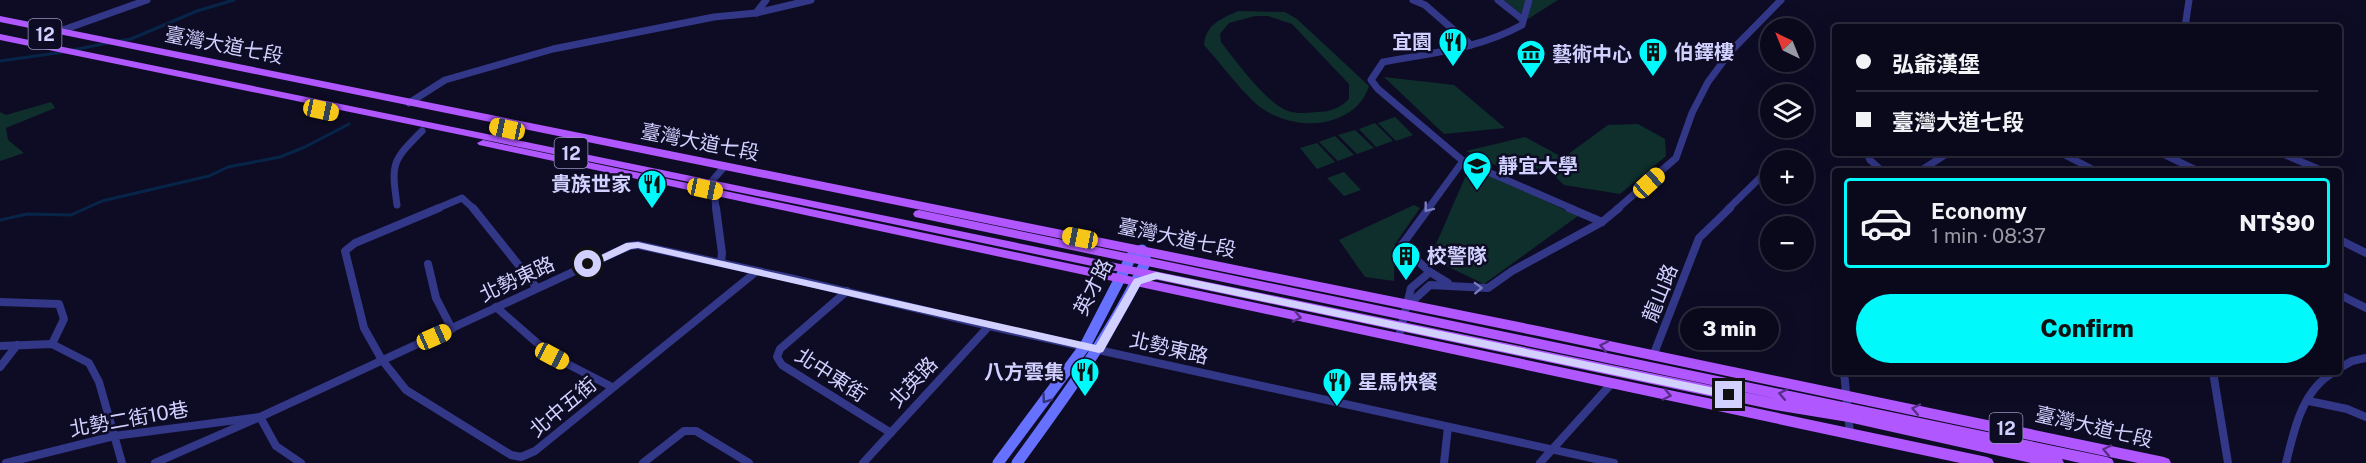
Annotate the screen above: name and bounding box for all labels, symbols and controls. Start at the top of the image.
north arrow [1760,18,1814,72]
map controls [1760,18,1814,270]
road number: 12 [28,19,62,49]
street label: 臺灣大道七段 [163,22,285,68]
restaurant icon: 宜園 [1437,26,1469,68]
place label: 宜園 [1392,30,1432,54]
building icon: 伯鐸樓 [1637,36,1669,78]
museum icon: 藝術中心 [1515,38,1547,80]
place label: 伯鐸樓 [1674,40,1734,64]
place label: 藝術中心 [1552,42,1632,66]
text: 弘爺漢堡 [1892,51,1980,77]
button: layers [1760,84,1814,138]
car [302,97,340,123]
text: 臺灣大道七段 [1892,109,2024,135]
car [488,116,526,142]
street label: 臺灣大道七段 [639,119,761,165]
road number: 12 [554,138,588,168]
school or university icon: 靜宜大學 [1461,150,1493,192]
button: + [1760,150,1814,204]
place label: 靜宜大學 [1498,154,1578,178]
car [1630,164,1668,202]
restaurant icon: 貴族世家 [636,168,668,210]
place label: 貴族世家 [551,172,631,196]
car [686,176,724,202]
icon: car [1859,196,1913,250]
text: Economy [1931,198,2027,224]
one-way arrow [1425,201,1436,212]
text: NT$90 [2239,210,2315,236]
street label: 臺灣大道七段 [1116,214,1238,262]
button: − [1760,216,1814,270]
text: 1 min · 08:37 [1931,224,2046,248]
car [1061,226,1099,250]
building icon: 校警隊 [1390,240,1422,282]
place label: 校警隊 [1427,244,1487,268]
route start [574,250,601,277]
street label: 北勢東路 [476,251,558,307]
street label: 英才路 [1069,255,1117,319]
street label: 龍山路 [1638,261,1682,325]
one-way arrow [1474,282,1483,295]
button: Confirm [1856,294,2318,363]
callout: 3 min [1680,308,1778,350]
one-way arrow [1292,310,1302,323]
text: 3 min [1703,317,1756,341]
car [414,321,454,353]
street label: 北勢東路 [1127,327,1211,369]
car [532,340,572,372]
one-way arrow [1600,340,1610,353]
street label: 北中東街 [791,343,871,407]
street label: 北英路 [884,352,942,412]
restaurant icon: 八方雲集 [1069,356,1101,398]
place label: 八方雲集 [984,360,1064,384]
restaurant icon: 星馬快餐 [1321,366,1353,408]
place label: 星馬快餐 [1358,370,1438,394]
street label: 北中五街 [525,372,601,442]
route end [1715,381,1742,408]
one-way arrow [1662,387,1672,400]
one-way arrow [1779,388,1789,401]
one-way arrow [1042,392,1053,403]
street label: 北勢二街10巷 [68,397,190,441]
street label: 臺灣大道七段 [2033,402,2155,452]
one-way arrow [1911,403,1921,416]
road number: 12 [1990,413,2022,443]
one-way arrow [2102,444,2112,457]

